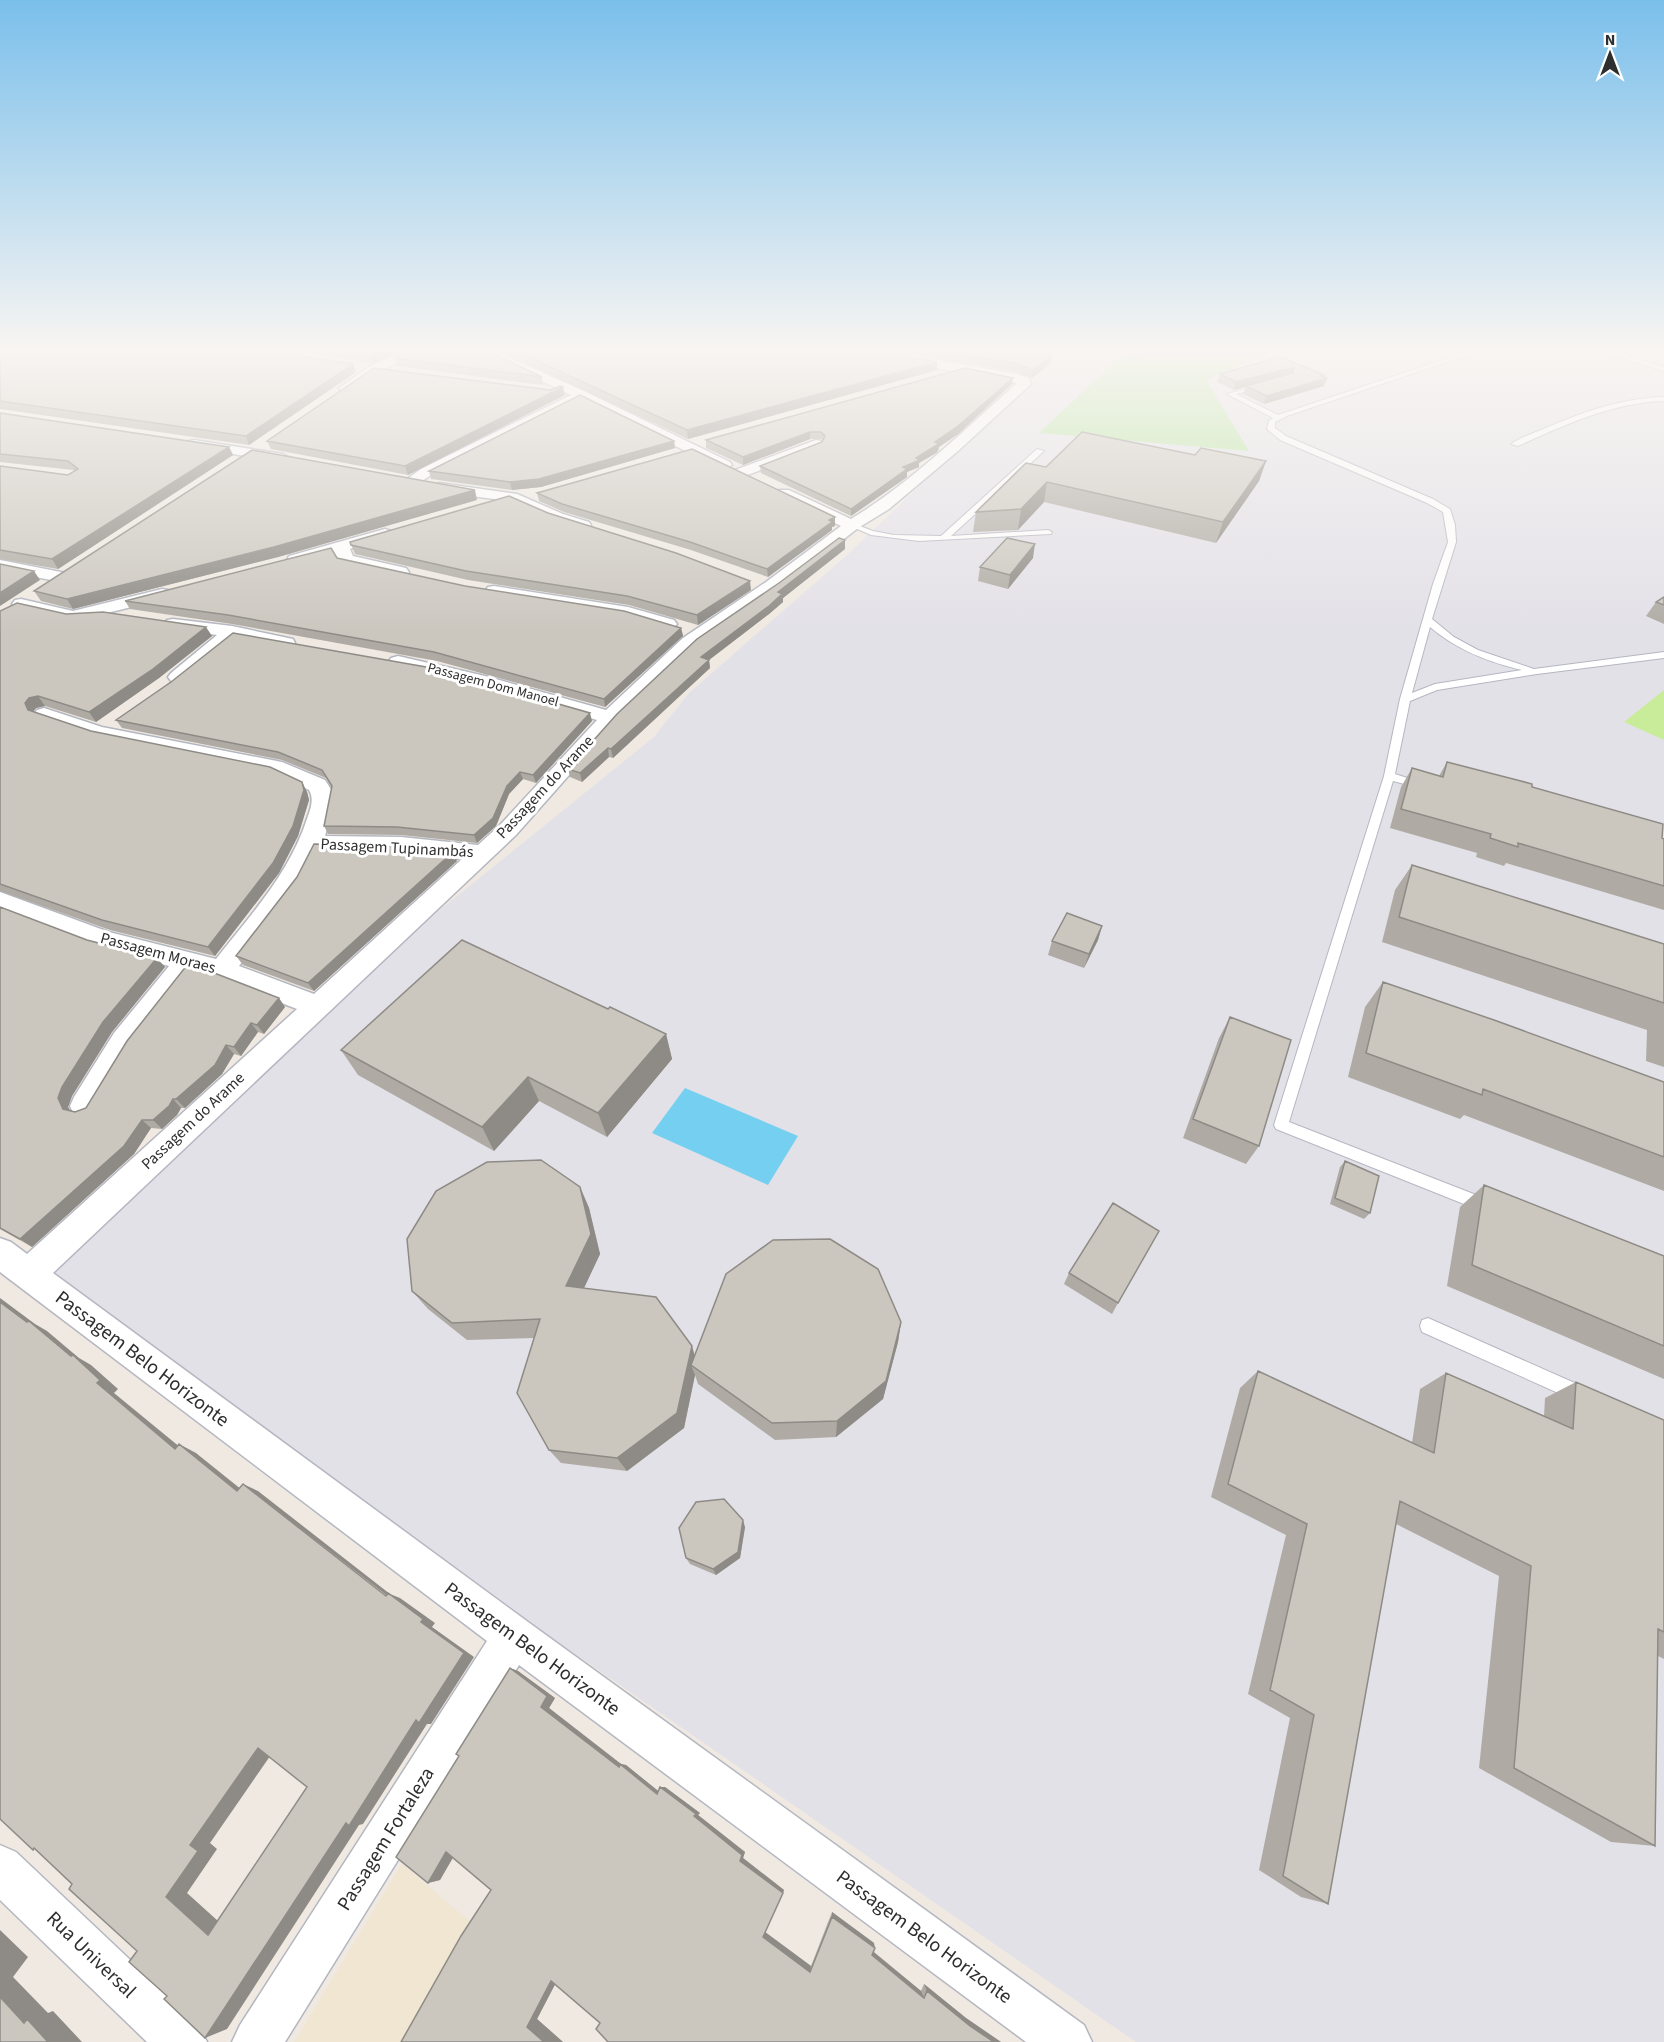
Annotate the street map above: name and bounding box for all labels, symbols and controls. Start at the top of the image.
north arrow [1580,24,1640,84]
text: N [1605,29,1615,51]
street label: Passagem Dom Manoel [425,658,561,712]
street label: Passagem do Arame [491,730,599,844]
street label: Passagem Tupinambás [320,833,474,863]
street label: Passagem Moraes [98,927,218,979]
street label: Passagem do Arame [136,1067,250,1175]
street label: Passagem Belo Horizonte [49,1284,235,1434]
street label: Passagem Belo Horizonte [438,1576,626,1723]
street label: Passagem Fortaleza [331,1762,441,1916]
street label: Passagem Belo Horizonte [830,1864,1018,2011]
street label: Rua Universal [40,1905,142,2005]

